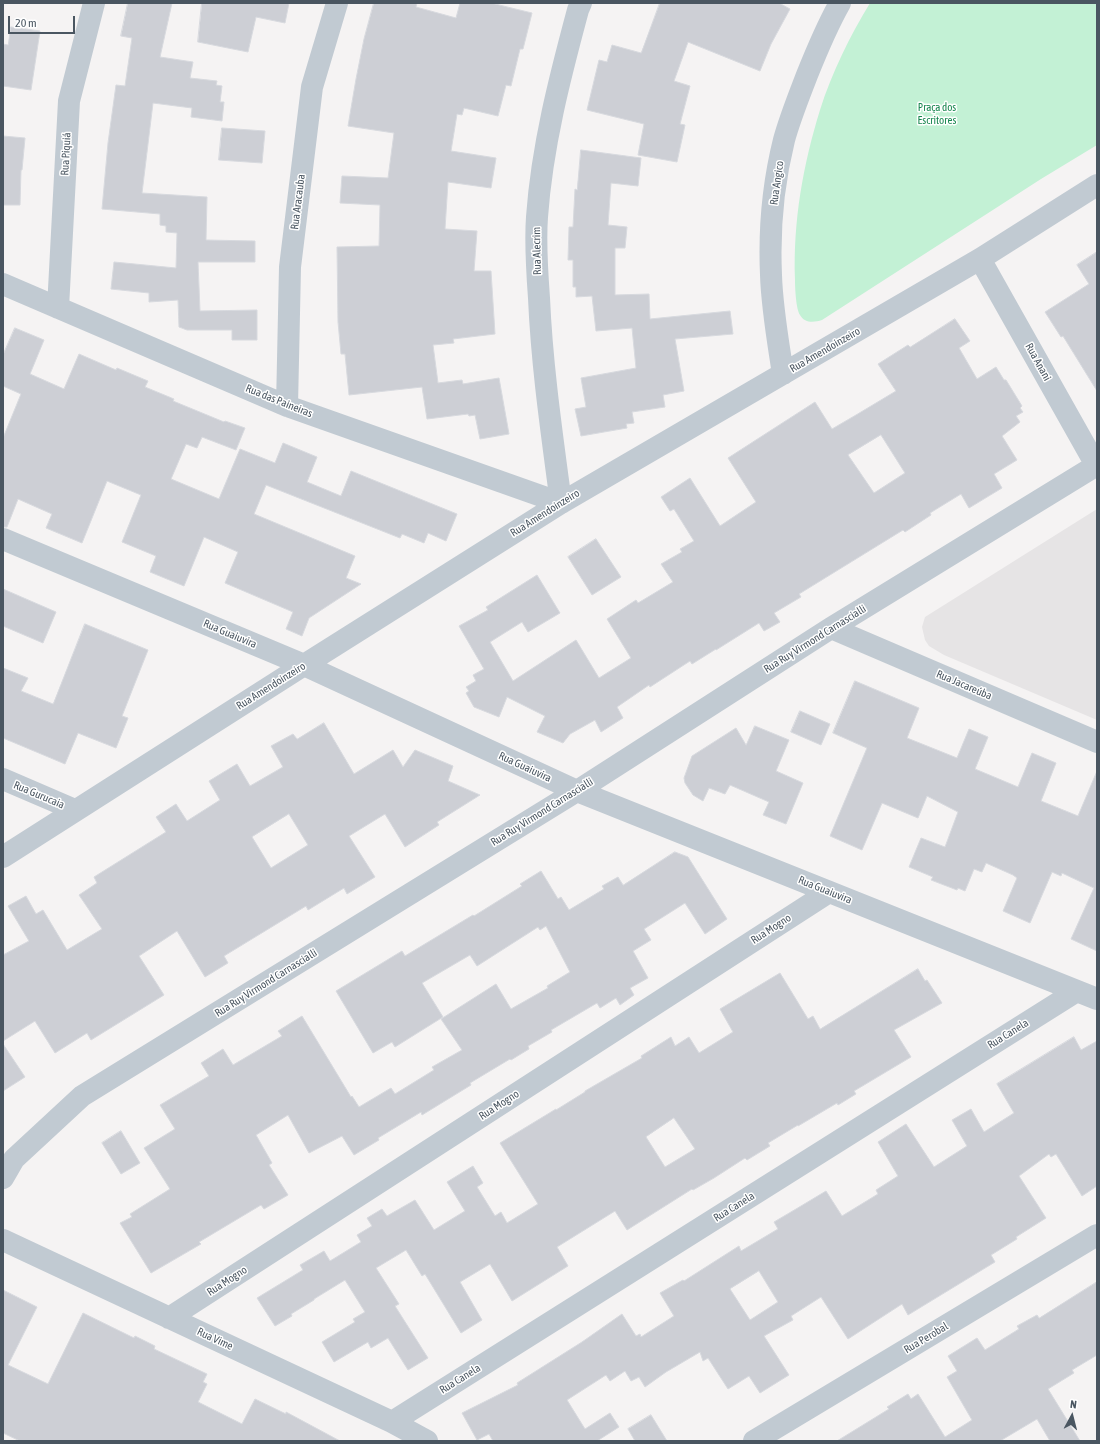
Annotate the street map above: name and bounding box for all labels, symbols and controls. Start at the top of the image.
scale bar [10,8,77,34]
text: 20 m [15,16,37,30]
park label: Praça dos Escritores [918,101,956,127]
street label: Rua Piquiá [58,132,74,176]
street label: Rua Angico [767,160,787,206]
street label: Rua Aracauba [288,174,308,230]
street label: Rua Alecrim [530,227,544,275]
street label: Rua Amendoinzeiro [787,325,863,375]
street label: Rua Anani [1022,341,1054,383]
street label: Rua das Paineiras [244,382,314,420]
street label: Rua Amendoinzeiro [508,486,582,540]
street label: Rua Ruy Virmond Carnascialli [761,602,869,676]
street label: Rua Guaiuvira [201,617,259,651]
street label: Rua Amendoinzeiro [234,659,308,713]
street label: Rua Jacareúba [934,667,994,703]
street label: Rua Guaiuvira [496,749,554,785]
street label: Rua Ruy Virmond Carnascialli [488,775,596,849]
street label: Rua Gurucaia [12,778,66,812]
street label: Rua Guaiuvira [796,873,854,907]
street label: Rua Mogno [748,911,794,947]
street label: Rua Ruy Virmond Carnascialli [212,946,320,1020]
street label: Rua Canela [985,1016,1031,1052]
street label: Rua Mogno [476,1087,522,1123]
street label: Rua Canela [711,1189,757,1225]
street label: Rua Mogno [204,1263,250,1299]
street label: Rua Perobal [901,1320,951,1356]
street label: Rua Vime [195,1325,235,1353]
street label: Rua Canela [437,1361,483,1397]
north arrow [1052,1396,1092,1436]
text: N [1070,1398,1077,1410]

